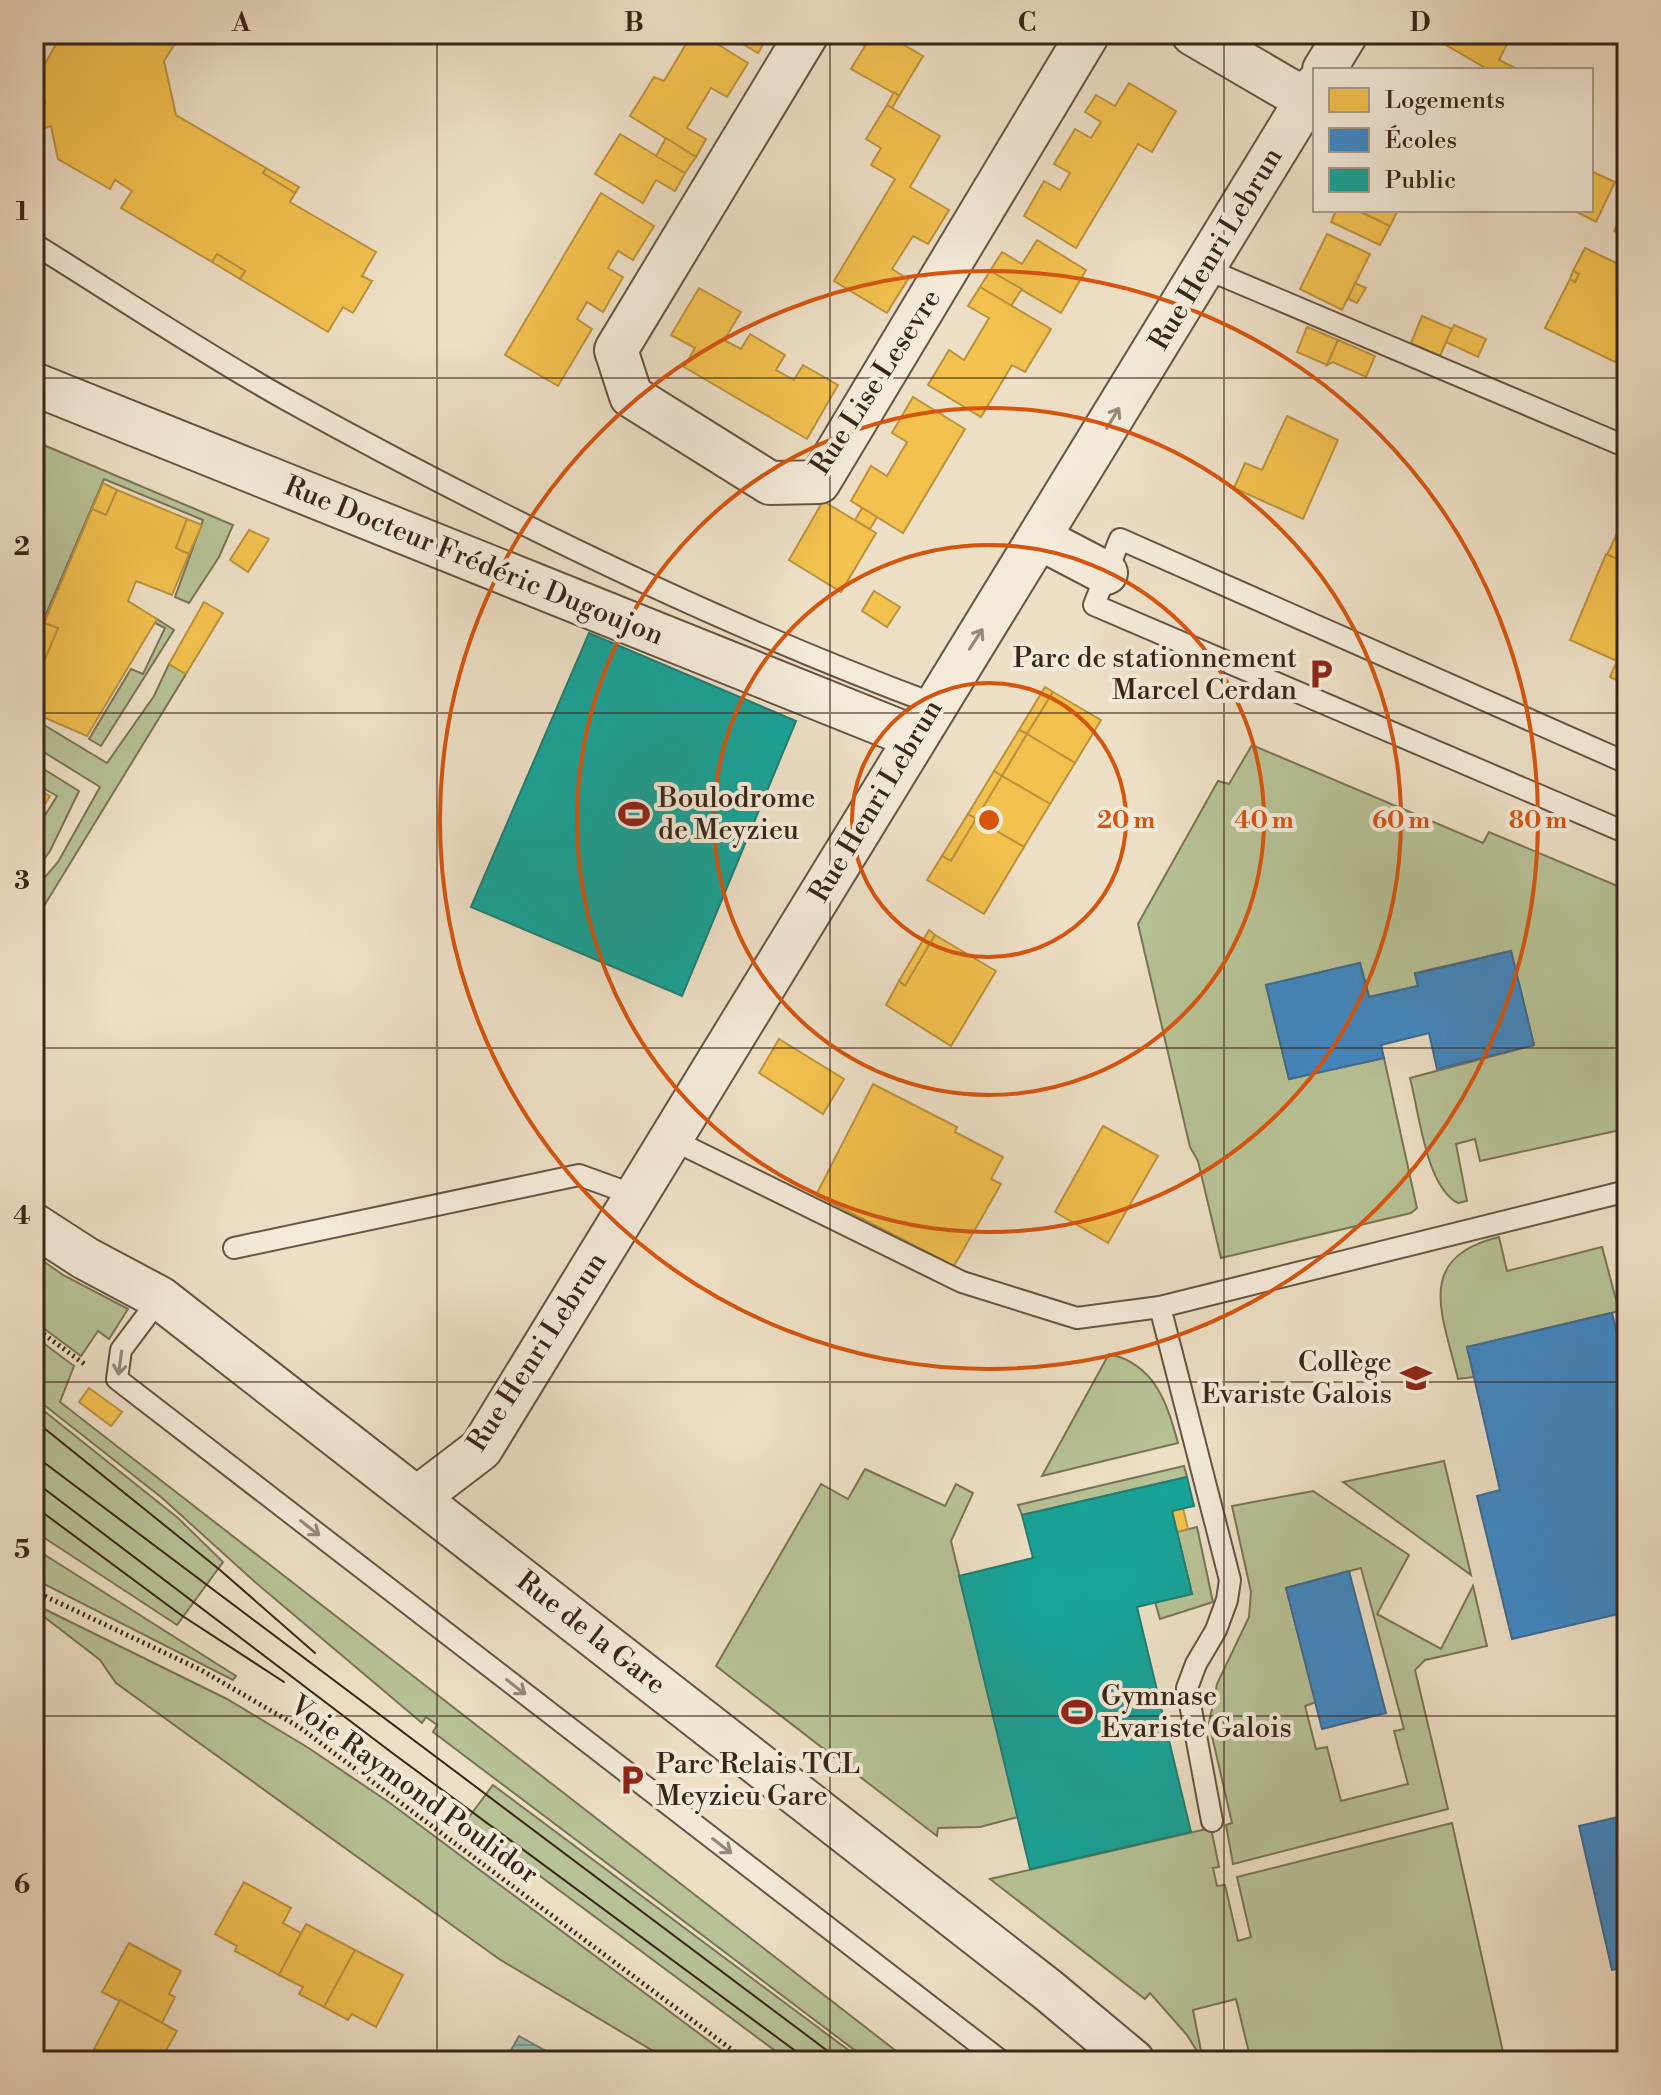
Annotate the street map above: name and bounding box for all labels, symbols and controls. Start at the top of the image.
text: A [231,7,251,39]
text: B [624,7,644,39]
text: C [1018,7,1036,39]
text: D [1410,7,1430,39]
legend [1313,68,1593,212]
text: Logements [1385,86,1505,116]
text: Écoles [1385,125,1457,156]
street label: Rue Henri Lebrun [1142,141,1290,357]
text: Public [1385,166,1456,196]
text: 1 [16,196,29,228]
street label: Rue Lise Lesevre [803,283,949,481]
one-way arrow [1106,407,1122,430]
street label: Rue Docteur Frédéric Dugoujon [279,469,669,653]
text: 2 [14,531,30,563]
one-way arrow [968,628,984,651]
place label: Parc de stationnement Marcel Cerdan [1013,641,1297,708]
parking icon: Parc de stationnement Marcel Cerdan [1304,657,1338,691]
street label: Rue Henri Lebrun [802,693,950,909]
place label: Boulodrome de Meyzieu [657,781,815,848]
sports icon: Boulodrome de Meyzieu [617,797,651,831]
centre of rings [975,806,1003,834]
text: 20 m [1097,806,1155,836]
text: 40 m [1234,806,1294,836]
text: 60 m [1372,806,1430,836]
text: 80 m [1509,806,1567,836]
text: 3 [14,865,30,897]
text: 4 [13,1200,31,1232]
street label: Rue Henri Lebrun [460,1246,615,1458]
place label: Collège Evariste Galois [1201,1345,1392,1412]
one-way arrow [112,1350,127,1375]
school or university icon: Collège Evariste Galois [1399,1361,1433,1395]
one-way arrow [299,1520,320,1537]
text: 5 [14,1534,30,1566]
street label: Rue de la Gare [509,1564,673,1702]
one-way arrow [505,1678,526,1696]
place label: Gymnase Evariste Galois [1101,1679,1292,1746]
street label: Voie Raymond Poulidor [282,1687,545,1892]
sports icon: Gymnase Evariste Galois [1060,1695,1094,1729]
place label: Parc Relais TCL Meyzieu Gare [656,1747,860,1814]
parking icon: Parc Relais TCL Meyzieu Gare [615,1763,649,1797]
one-way arrow [711,1837,732,1854]
text: 6 [14,1869,30,1901]

